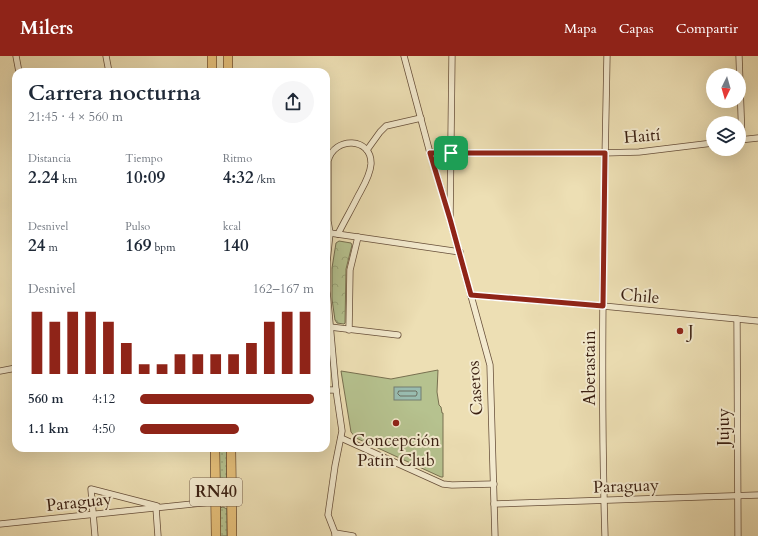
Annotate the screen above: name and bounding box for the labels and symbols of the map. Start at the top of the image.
north arrow [706,68,746,108]
street label: Haití [623,123,661,149]
pin [434,136,468,170]
street label: Chile [619,283,661,309]
place label: J [685,320,694,343]
marker: J [675,326,685,336]
street label: Aberastain [578,330,601,406]
street label: Caseros [462,360,488,416]
street label: Jujuy [712,408,735,449]
marker: Concepción Patin Club [391,418,401,428]
place label: Concepción Patin Club [352,429,440,472]
street label: Paraguay [593,473,659,499]
road number: RN40 [190,478,242,506]
street label: Paraguay [45,487,113,517]

